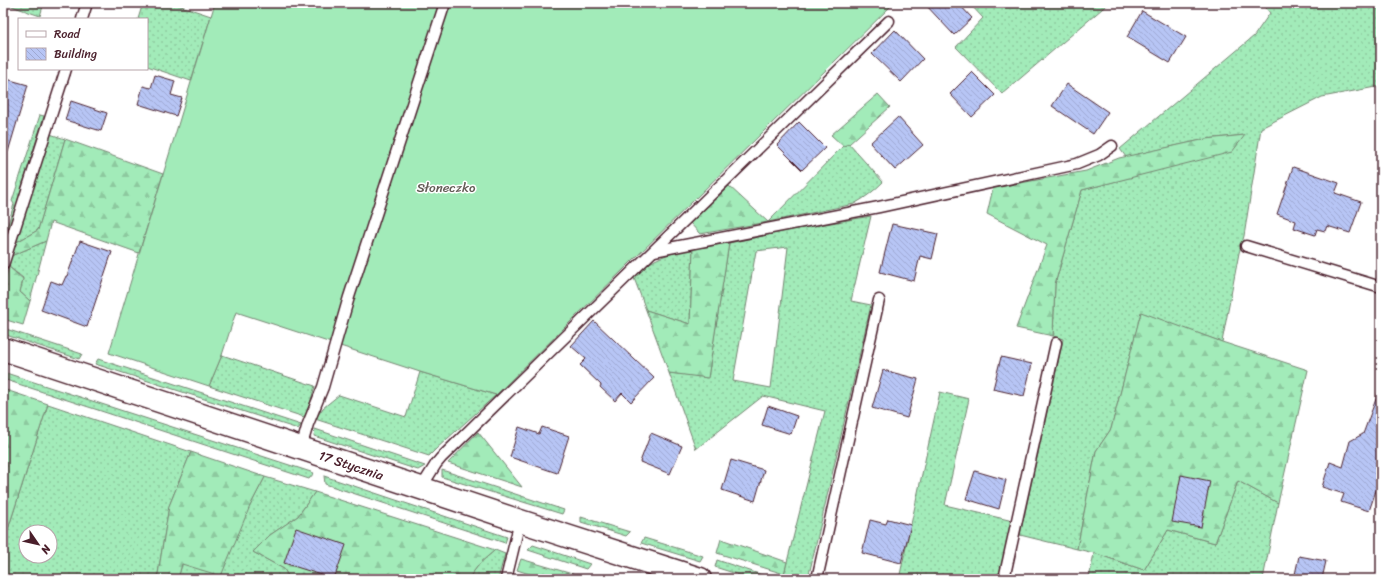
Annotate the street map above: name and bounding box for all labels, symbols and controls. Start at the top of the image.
legend [18,18,148,70]
text: Road [54,23,81,45]
text: Building [54,43,97,65]
park label: Słoneczko [417,176,476,199]
street label: 17 Stycznia [316,444,387,487]
north arrow [18,524,58,564]
text: N [36,540,56,558]

